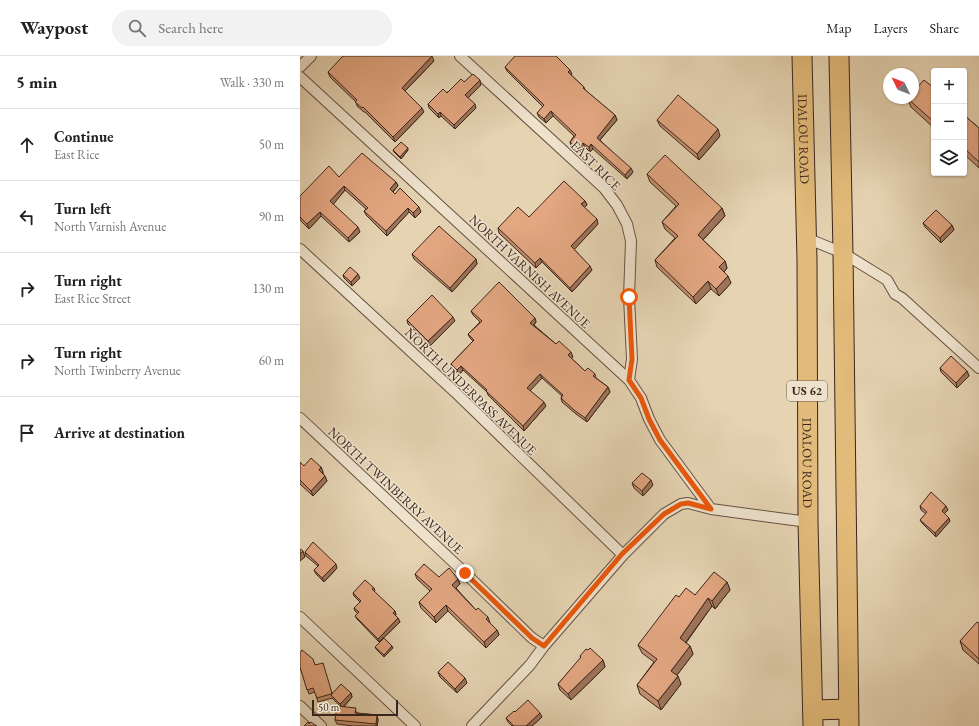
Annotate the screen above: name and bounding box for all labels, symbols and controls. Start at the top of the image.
search box [112,10,392,46]
text: Waypost [20,15,88,40]
icon: search [126,17,148,39]
text: Search here [158,18,223,37]
text: Map [826,19,851,37]
text: Layers [873,19,908,37]
text: Share [930,19,959,37]
north arrow [883,68,919,104]
map controls [931,68,967,176]
button: + [931,68,967,104]
text: 5 min [16,71,57,93]
text: Walk · 330 m [220,74,284,91]
street label: IDALOU ROAD [794,94,813,184]
button: − [931,104,967,140]
text: Continue [54,127,114,146]
icon: ahead [16,134,38,156]
text: 50 m [259,136,284,153]
street label: EAST RICE [567,137,624,194]
button: layers [931,140,967,176]
text: East Rice [54,146,100,163]
text: Turn left [54,199,111,218]
icon: left [16,206,38,228]
text: 90 m [259,208,284,225]
street label: NORTH VARNISH AVENUE [465,211,594,332]
text: North Varnish Avenue [54,218,166,235]
text: Turn right [54,271,122,290]
icon: right [16,278,38,300]
text: 130 m [253,280,284,297]
route start [620,288,638,306]
text: East Rice Street [54,290,131,307]
street label: NORTH UNDERPASS AVENUE [401,324,540,459]
text: Turn right [54,343,122,362]
icon: right [16,350,38,372]
text: 60 m [259,352,284,369]
text: North Twinberry Avenue [54,362,181,379]
road number: US 62 [787,381,827,401]
street label: IDALOU ROAD [799,418,816,508]
icon: arrive [16,422,38,444]
text: Arrive at destination [54,423,185,442]
street label: NORTH TWINBERRY AVENUE [324,423,467,558]
route end [456,564,474,582]
scale bar [312,698,398,717]
text: 50 m [318,700,339,714]

